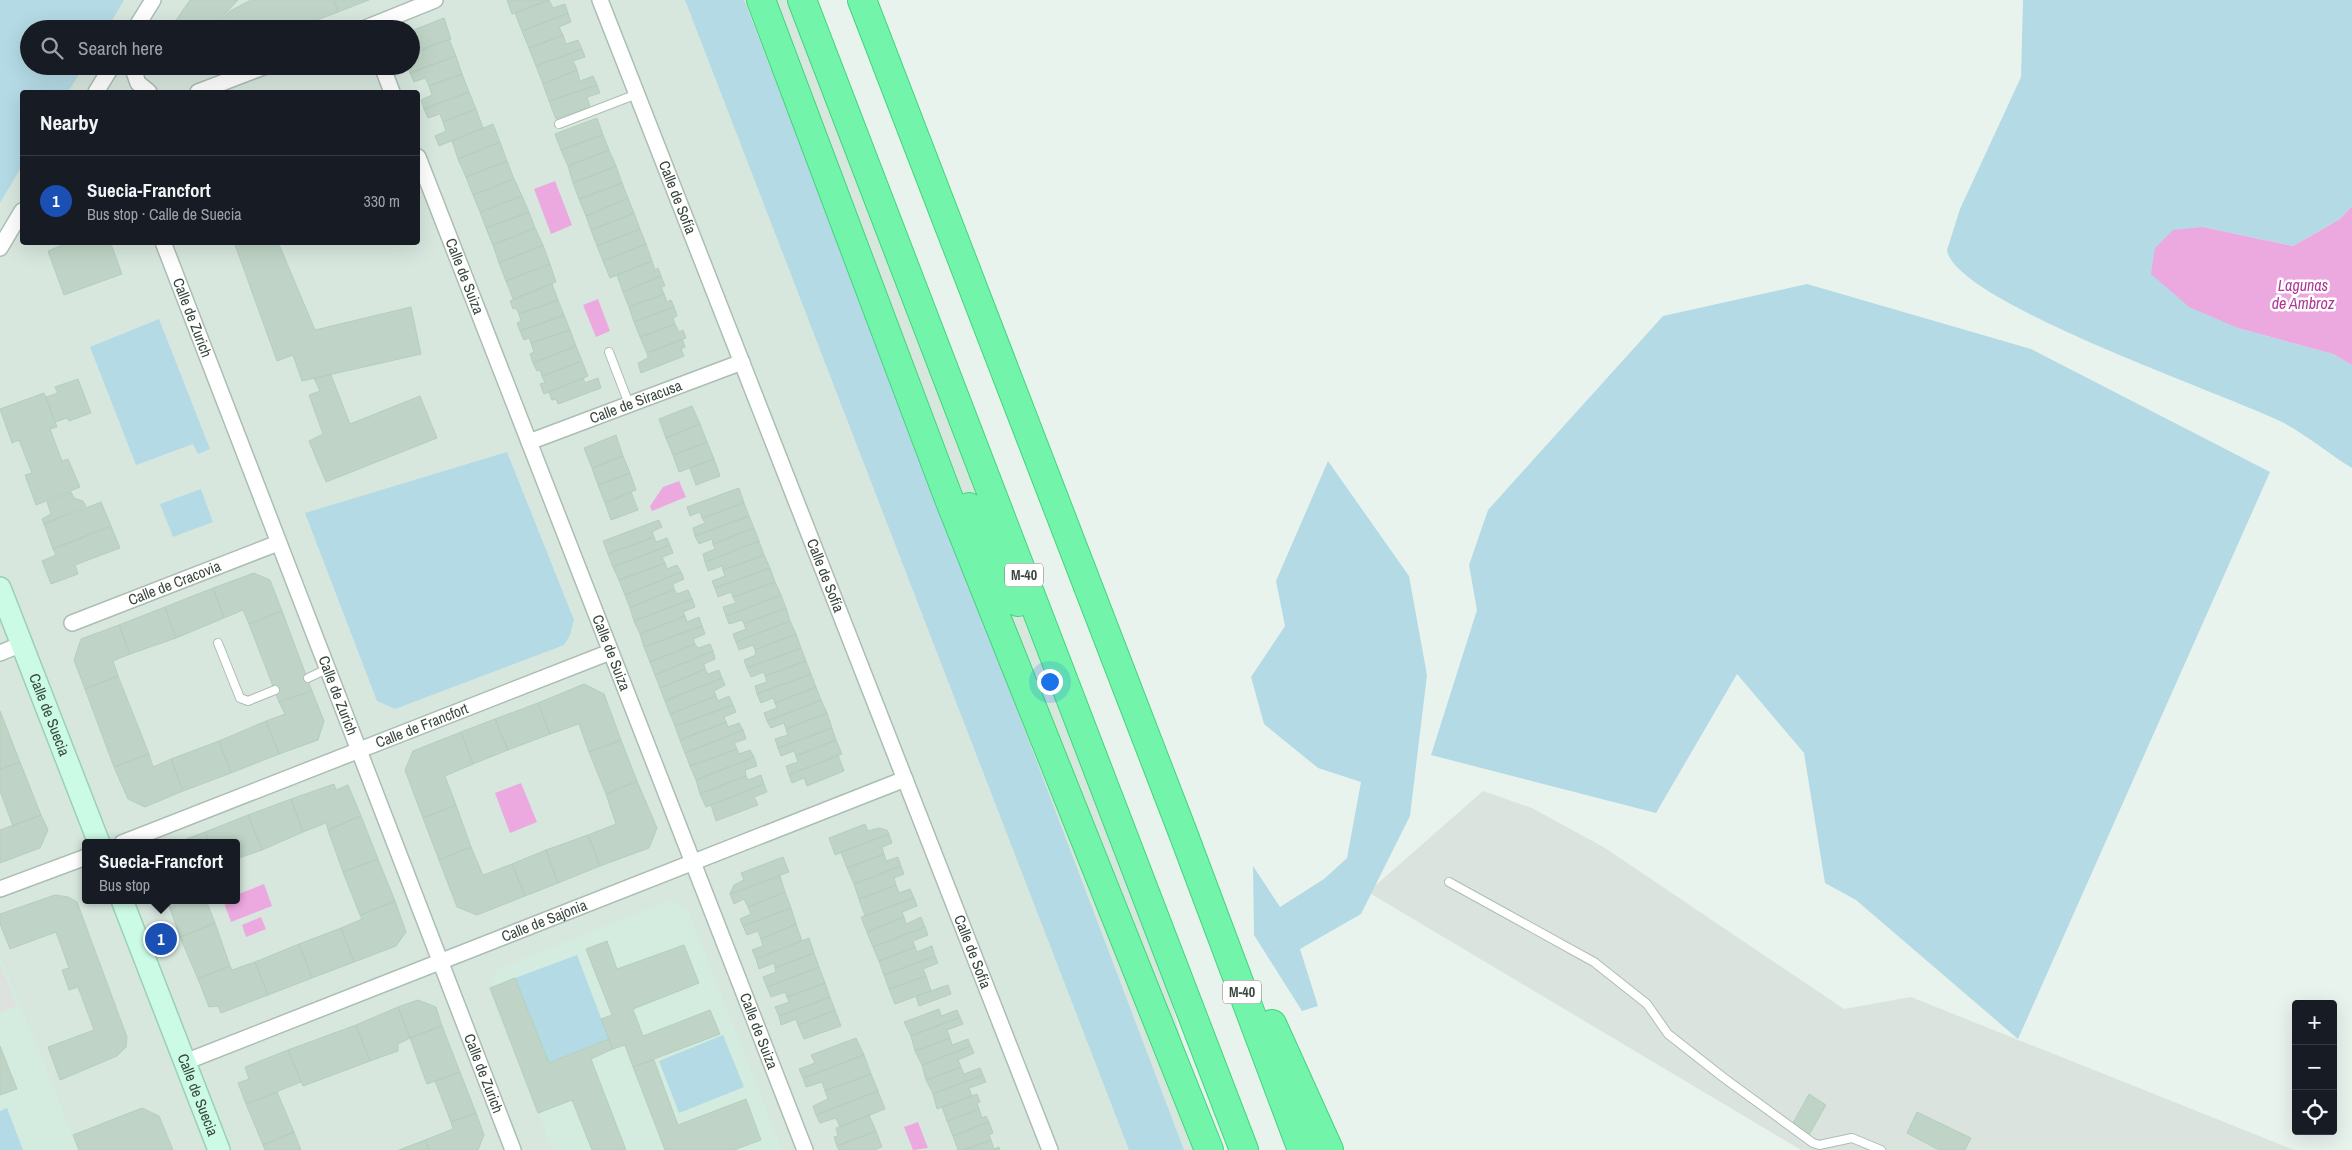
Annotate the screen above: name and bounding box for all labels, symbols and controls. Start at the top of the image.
search box [20,20,420,75]
icon: search [38,34,66,62]
text: Search here [78,35,163,61]
text: Nearby [40,108,98,137]
street label: Calle de Sofía [654,157,702,237]
text: Suecia-Francfort [87,177,211,203]
text: 1 [52,190,60,212]
text: 330 m [364,190,400,212]
text: Bus stop · Calle de Suecia [87,203,242,225]
street label: Calle de Suiza [441,235,489,317]
water label: Lagunas de Ambroz [2272,274,2335,314]
street label: Calle de Zurich [168,275,217,360]
street label: Calle de Siracusa [586,374,685,428]
street label: Calle de Sofía [802,535,850,615]
street label: Calle de Cracovia [125,555,224,610]
road number: M-40 [1005,564,1043,586]
street label: Calle de Suiza [587,611,636,694]
street label: Calle de Zurich [313,653,363,738]
your location [1037,669,1063,695]
street label: Calle de Suecia [24,670,75,759]
street label: Calle de Francfort [372,697,472,753]
popup [82,839,240,904]
text: Suecia-Francfort [99,848,223,874]
text: Bus stop [99,874,150,896]
street label: Calle de Sajonia [498,894,590,947]
street label: Calle de Sofía [949,912,997,992]
pin: 1 [145,920,177,958]
road number: M-40 [1223,980,1261,1004]
street label: Calle de Suiza [735,990,783,1072]
map controls [2292,1000,2337,1135]
button: + [2292,1000,2337,1045]
street label: Calle de Zurich [459,1030,509,1116]
button: − [2292,1045,2337,1090]
street label: Calle de Suecia [173,1050,224,1139]
button: locate [2292,1090,2337,1135]

